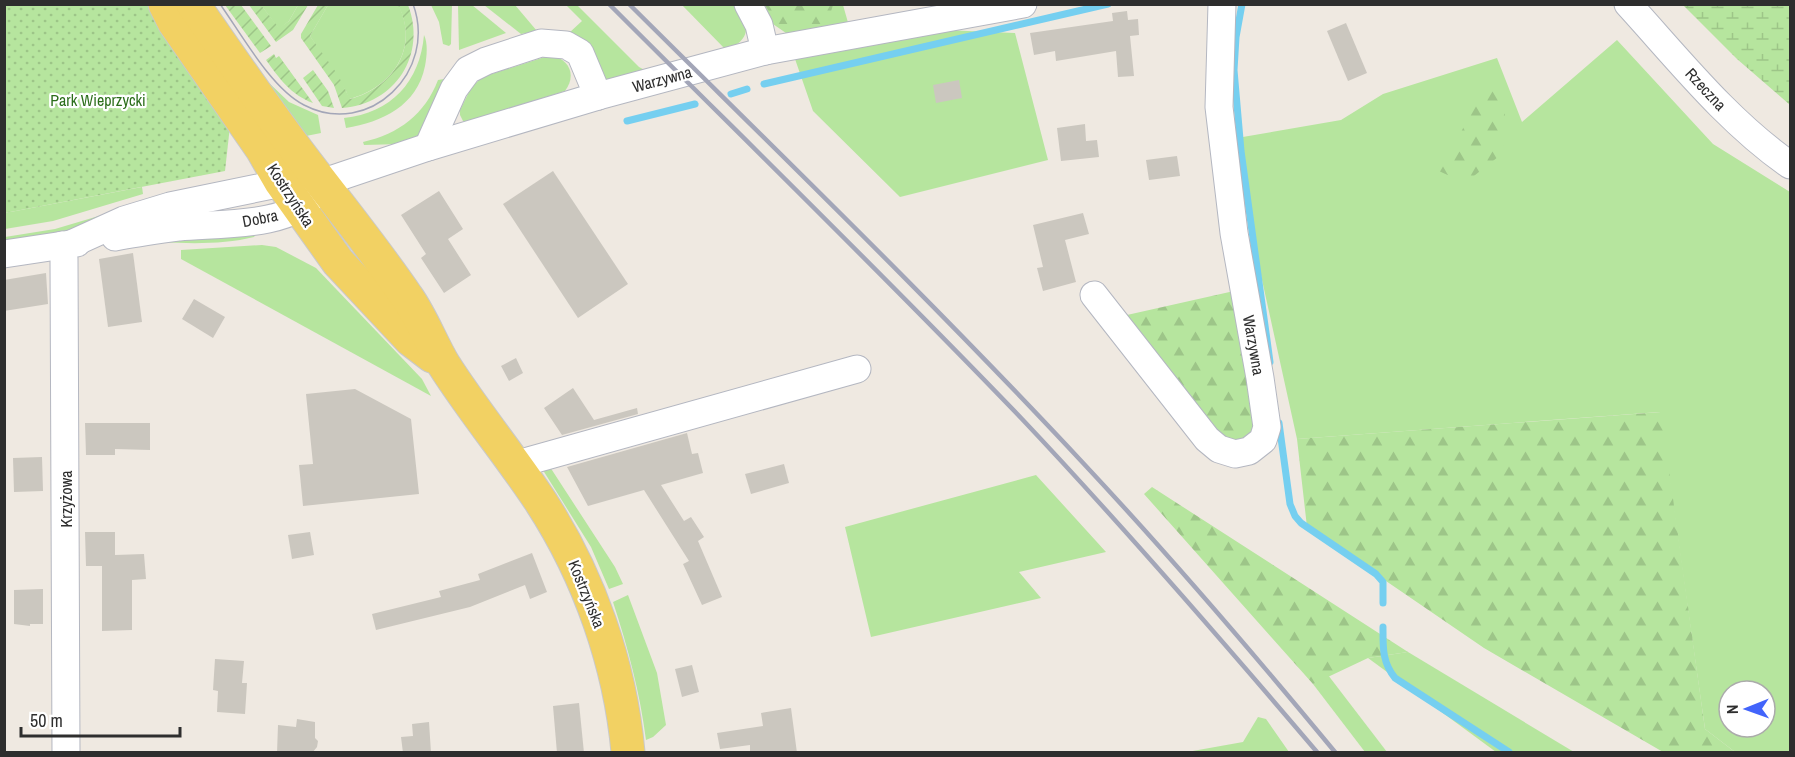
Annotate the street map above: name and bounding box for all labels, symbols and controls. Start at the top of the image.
street label: Warzywna [630,60,695,97]
street label: Rzeczna [1681,63,1732,116]
park label: Park Wieprzycki [50,89,146,111]
street label: Kostrzyńska [262,159,320,232]
street label: Dobra [240,204,280,232]
street label: Warzywna [1238,313,1270,378]
street label: Krzyżowa [55,470,77,527]
street label: Kostrzyńska [563,557,611,632]
north arrow [1717,679,1777,739]
scale bar [21,700,180,738]
text: N [1721,704,1743,714]
text: 50 m [30,708,63,733]

